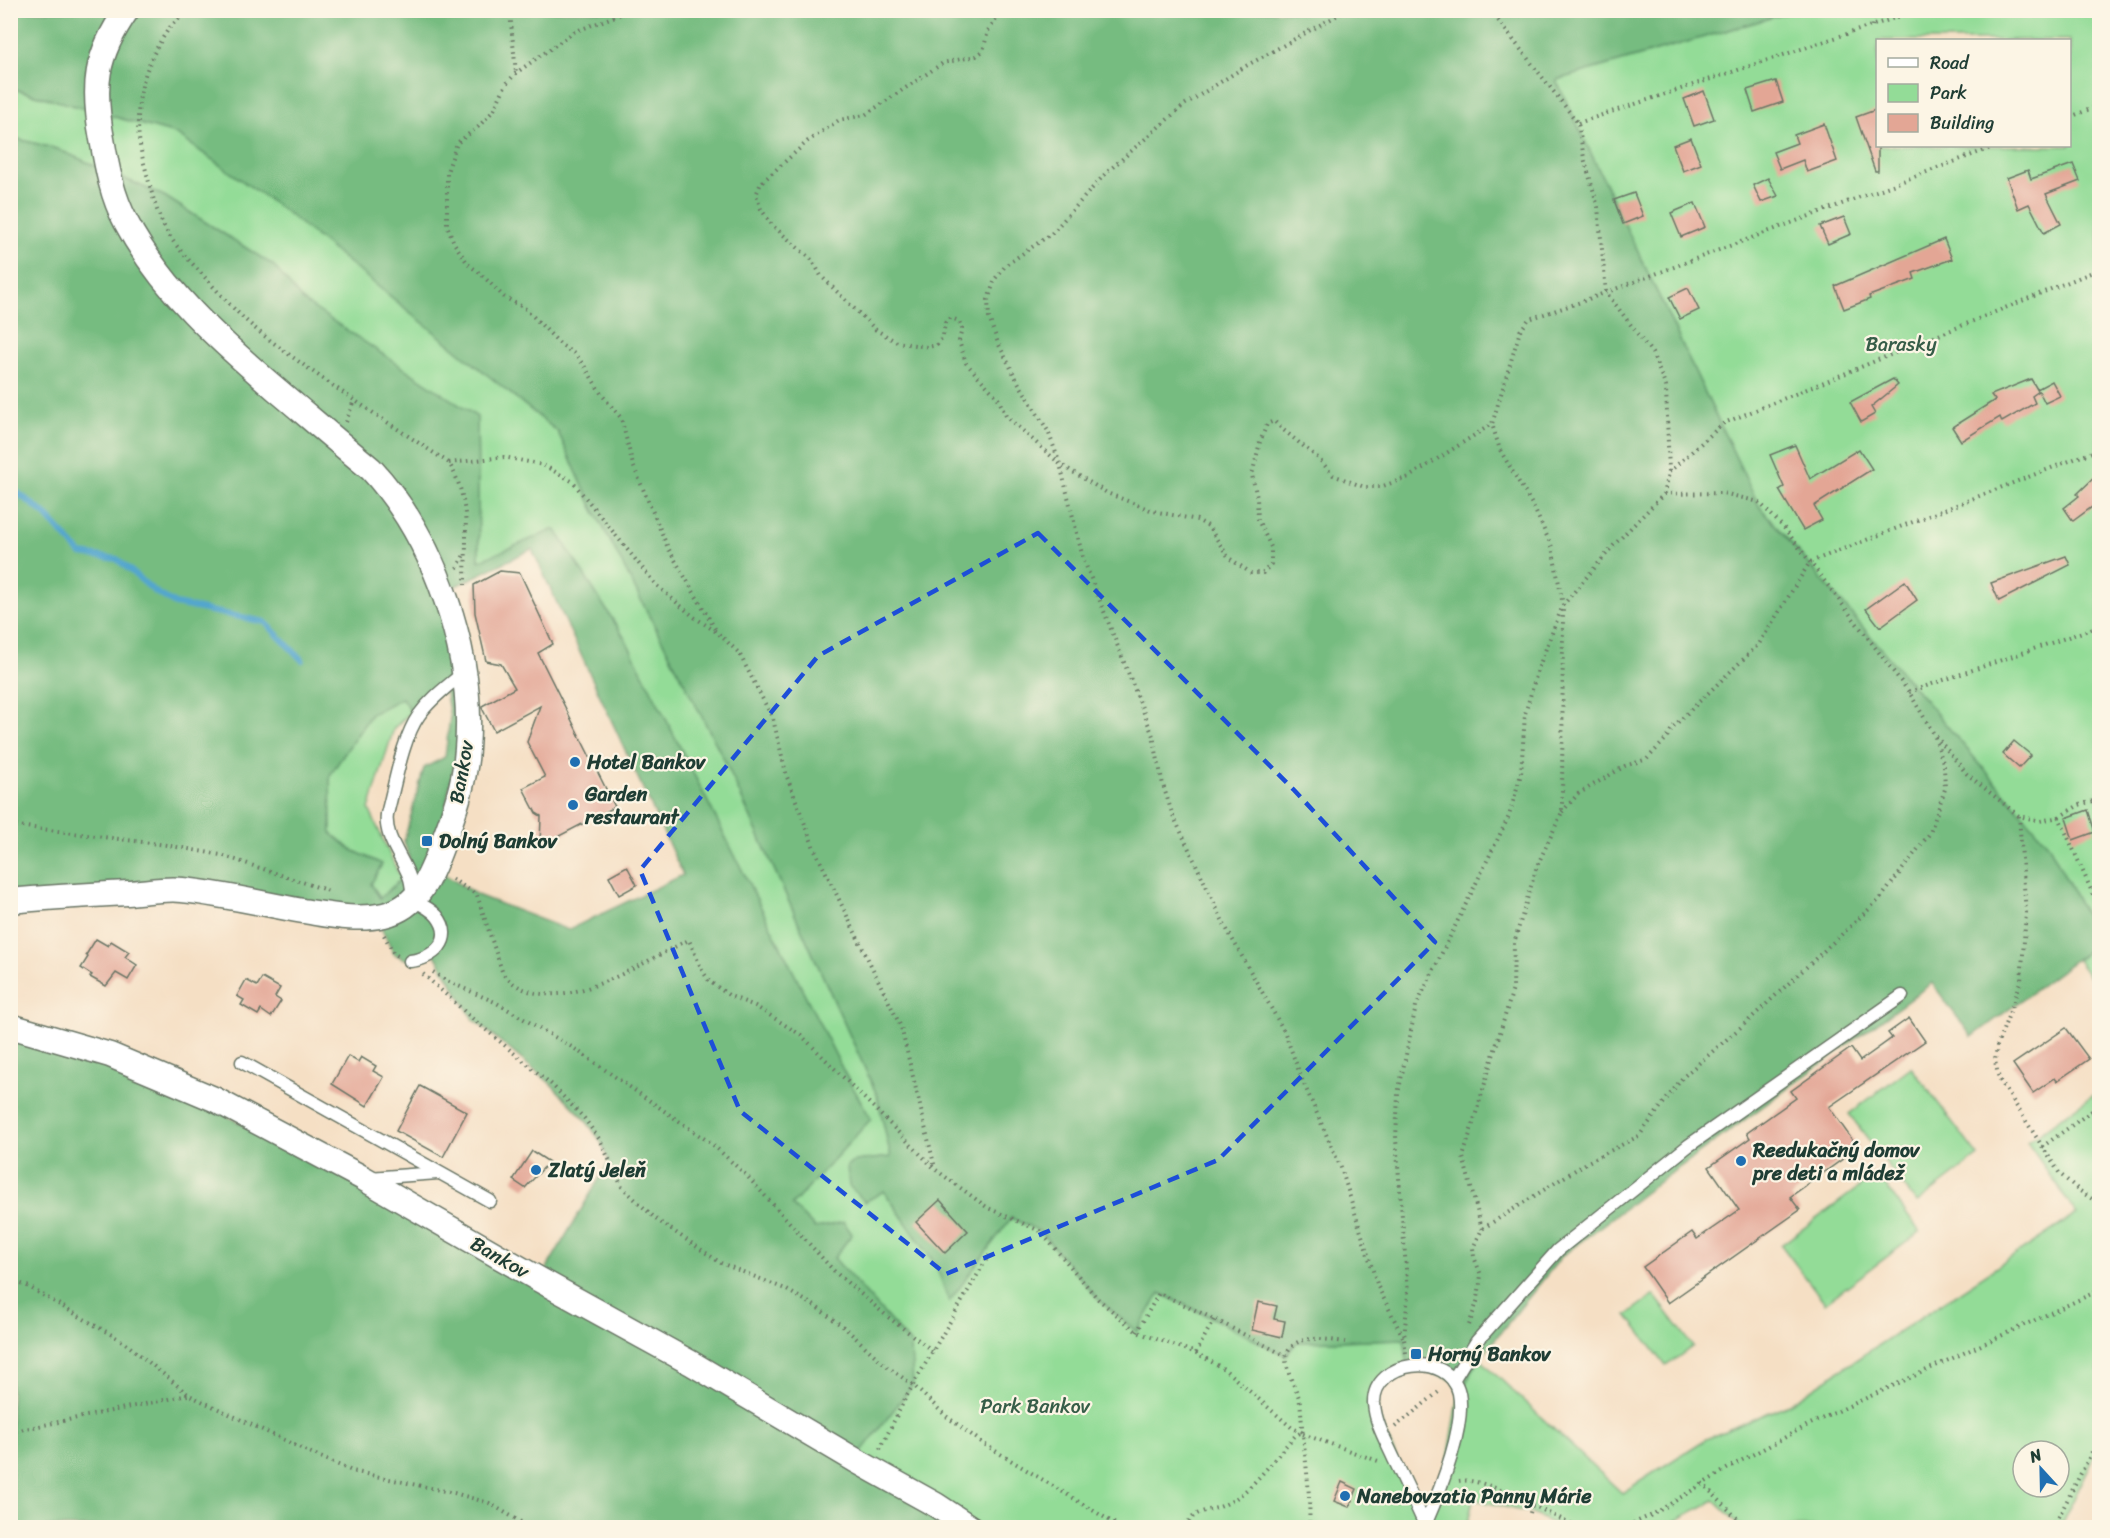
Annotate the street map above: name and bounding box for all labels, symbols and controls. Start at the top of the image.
legend [1876,39,2071,147]
text: Road [1930,47,1970,79]
text: Park [1930,77,1967,109]
text: Building [1930,107,1994,139]
park label: Barasky [1865,327,1937,362]
street label: Bankov [439,737,484,806]
place label: Hotel Bankov [586,745,707,780]
marker: Hotel Bankov [568,755,582,769]
place label: Garden restaurant [584,777,681,835]
marker: Garden restaurant [566,798,580,812]
place label: Dolný Bankov [439,824,558,859]
marker: Dolný Bankov [420,834,434,848]
place label: Reedukačný domov pre deti a mládež [1751,1133,1921,1191]
place label: Zlatý Jeleň [547,1153,646,1188]
marker: Reedukačný domov pre deti a mládež [1734,1154,1748,1168]
marker: Zlatý Jeleň [529,1163,543,1177]
street label: Bankov [463,1226,537,1289]
place label: Horný Bankov [1427,1337,1552,1372]
marker: Horný Bankov [1409,1347,1423,1361]
park label: Park Bankov [980,1389,1091,1424]
north arrow [2011,1439,2071,1499]
text: N [2024,1440,2047,1471]
place label: Nanebovzatia Panny Márie [1356,1479,1592,1514]
marker: Nanebovzatia Panny Márie [1338,1489,1352,1503]

